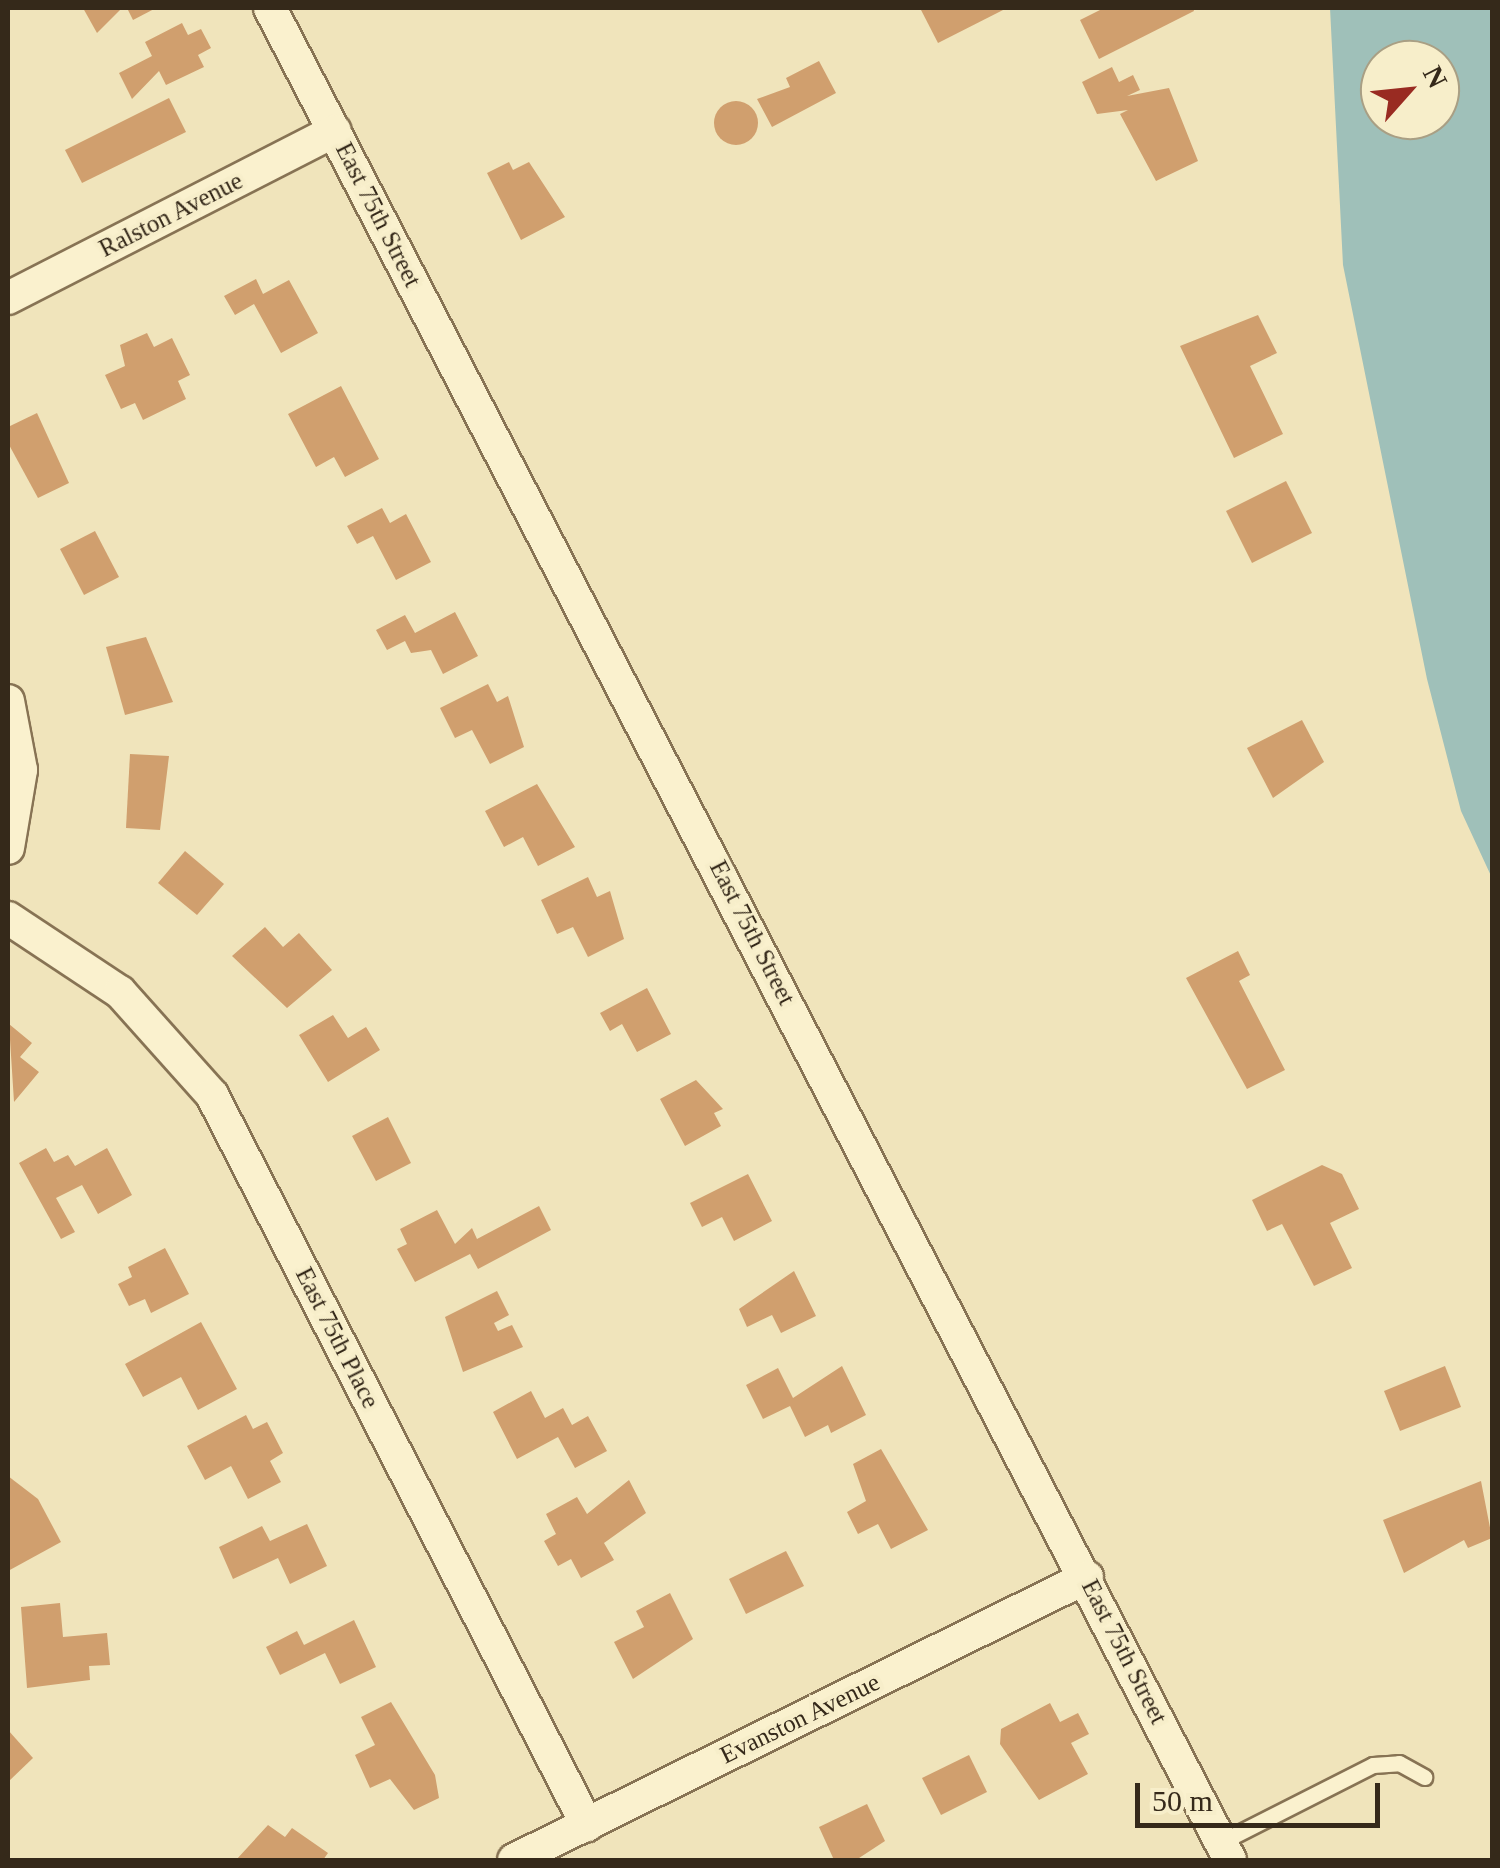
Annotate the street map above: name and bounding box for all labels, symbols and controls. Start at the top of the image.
north arrow [1360,40,1460,140]
text: N [1417,61,1454,93]
street label: East 75th Street [329,138,427,292]
street label: Ralston Avenue [94,166,248,264]
street label: East 75th Street [703,856,801,1010]
street label: East 75th Place [289,1263,385,1413]
street label: East 75th Street [1075,1575,1173,1729]
street label: Evanston Avenue [715,1667,885,1771]
scale bar [1140,1763,1385,1825]
text: 50 m [1152,1784,1213,1817]

